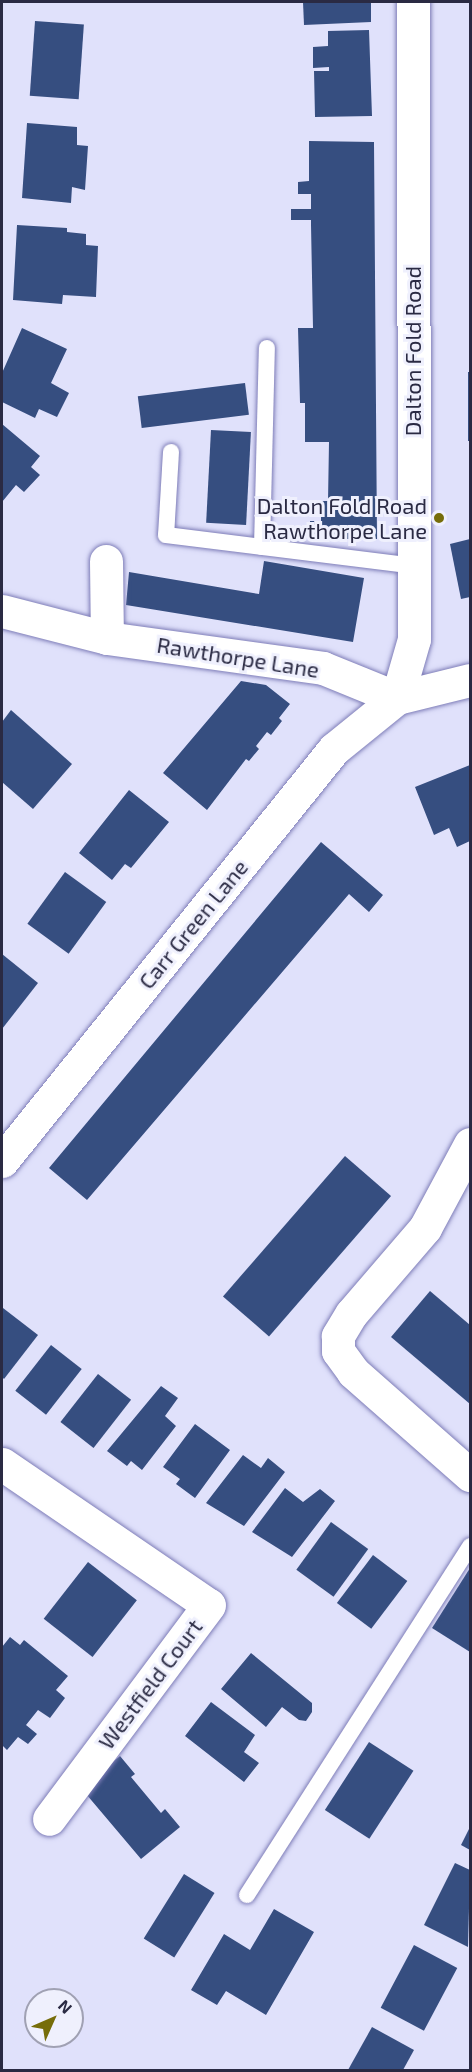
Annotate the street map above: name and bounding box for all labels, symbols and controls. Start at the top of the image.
street label: Dalton Fold Road [400,266,426,436]
place label: Dalton Fold Road Rawthorpe Lane [257,492,427,544]
marker: Dalton Fold Road Rawthorpe Lane [432,511,446,525]
street label: Rawthorpe Lane [155,631,321,683]
street label: Carr Green Lane [133,854,253,994]
street label: Westfield Court [93,1614,207,1754]
north arrow [24,1988,84,2048]
text: N [55,1996,76,2017]

